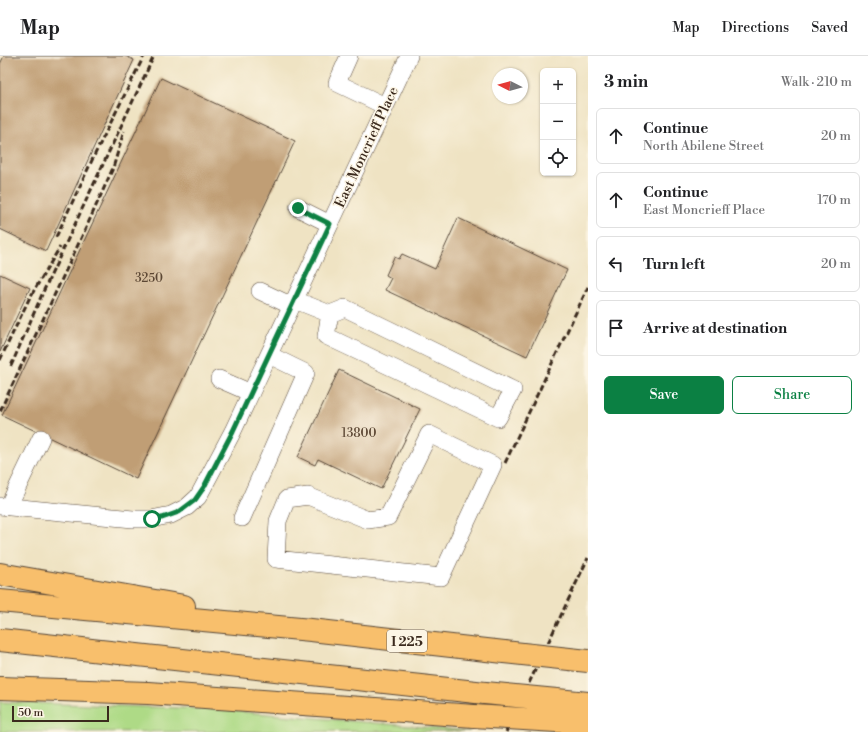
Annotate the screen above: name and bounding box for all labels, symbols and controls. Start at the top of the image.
text: Map [20,16,60,40]
text: Map [672,19,700,37]
text: Directions [722,19,789,37]
text: Saved [811,19,848,37]
north arrow [492,68,528,104]
map controls [540,68,576,176]
button: + [540,68,576,104]
text: 3 min [604,71,648,93]
text: Walk · 210 m [781,74,852,90]
street label: East Moncrieff Place [331,84,403,211]
button: − [540,104,576,140]
text: Continue [643,119,708,138]
icon: ahead [605,125,627,147]
text: 20 m [821,128,851,144]
text: North Abilene Street [643,138,764,154]
button: locate [540,140,576,176]
text: Continue [643,183,708,202]
icon: ahead [605,189,627,211]
text: 170 m [817,192,851,208]
route end [289,199,307,217]
text: East Moncrieff Place [643,202,765,218]
icon: left [605,253,627,275]
text: Turn left [643,255,705,274]
text: 20 m [821,256,851,272]
house number: 3250 [135,271,163,286]
icon: arrive [605,317,627,339]
text: Arrive at destination [643,319,787,338]
button: Save [604,376,724,414]
button: Share [732,376,852,414]
house number: 13800 [341,426,377,441]
route start [143,510,161,528]
road number: I 225 [387,630,427,652]
scale bar [12,704,109,723]
text: 50 m [18,706,43,720]

